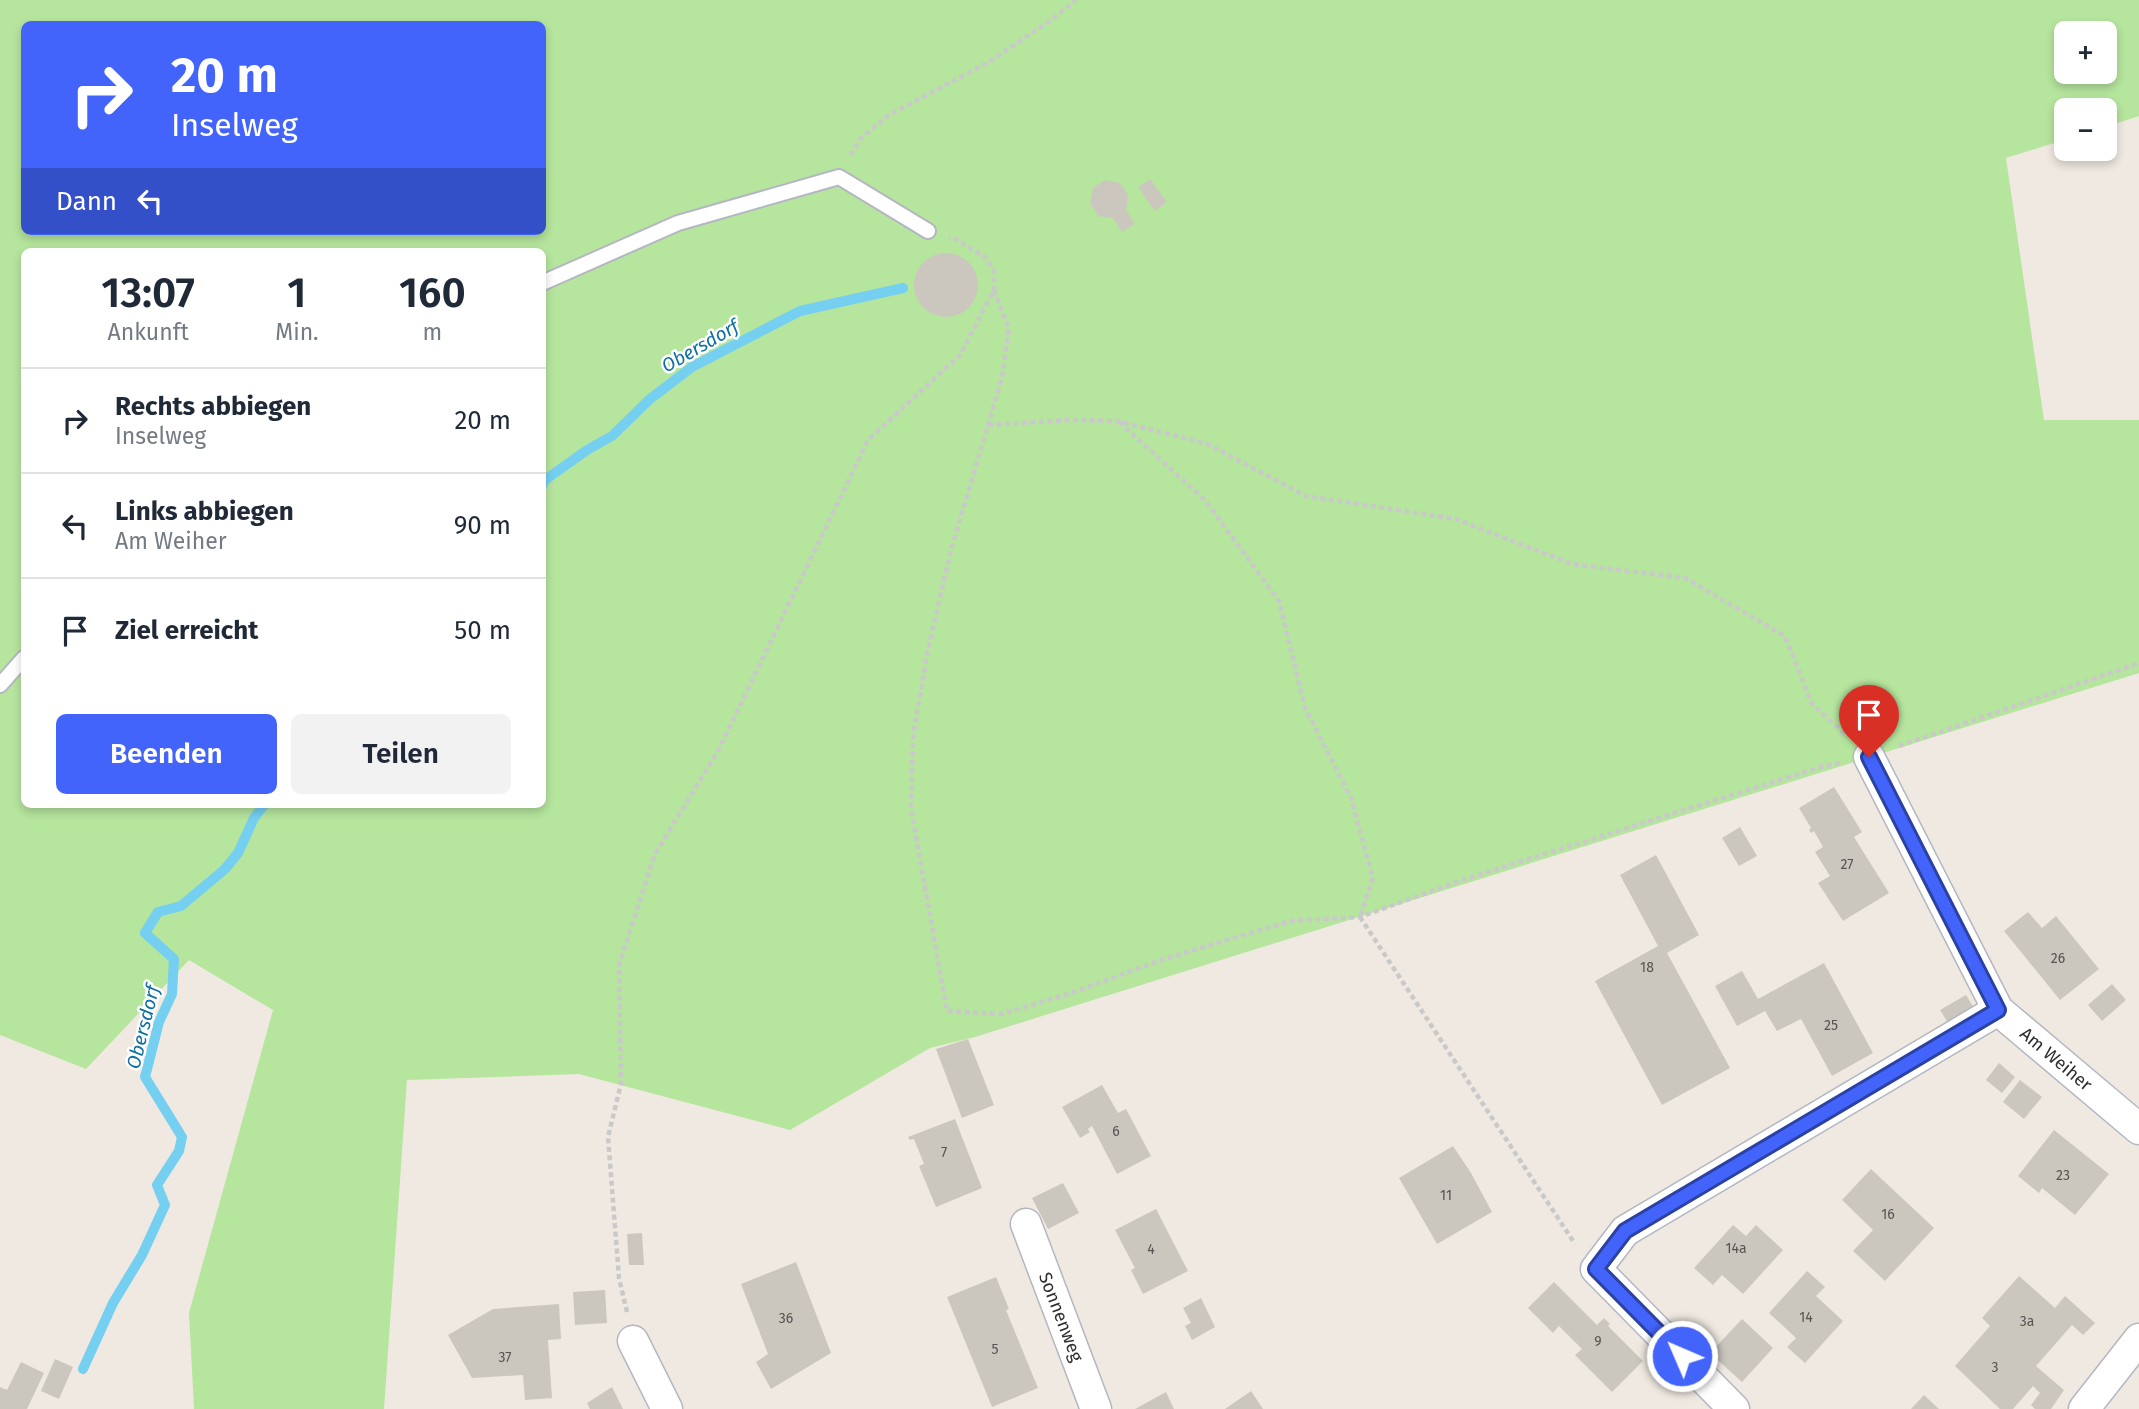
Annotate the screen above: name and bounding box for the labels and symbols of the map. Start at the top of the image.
water label: Obersdorf [657,313,745,377]
pin [1839,685,1899,757]
house number: 27 [1840,856,1854,873]
house number: 26 [2051,950,2065,967]
house number: 18 [1640,959,1654,976]
water label: Obersdorf [122,980,165,1071]
house number: 25 [1824,1017,1838,1034]
street label: Am Weiher [2015,1022,2097,1096]
house number: 6 [1112,1123,1120,1140]
house number: 7 [941,1144,947,1161]
house number: 23 [2056,1167,2070,1184]
house number: 11 [1440,1187,1452,1204]
house number: 16 [1881,1206,1895,1223]
house number: 14a [1725,1240,1747,1257]
house number: 4 [1147,1241,1155,1258]
street label: Sonnenweg [1034,1269,1088,1365]
house number: 14 [1799,1309,1813,1326]
house number: 36 [779,1310,793,1327]
house number: 3a [2020,1313,2034,1330]
position arrow [1645,1319,1719,1393]
house number: 9 [1594,1333,1602,1350]
house number: 5 [991,1341,999,1358]
house number: 37 [498,1349,512,1366]
house number: 3 [1992,1359,1999,1376]

